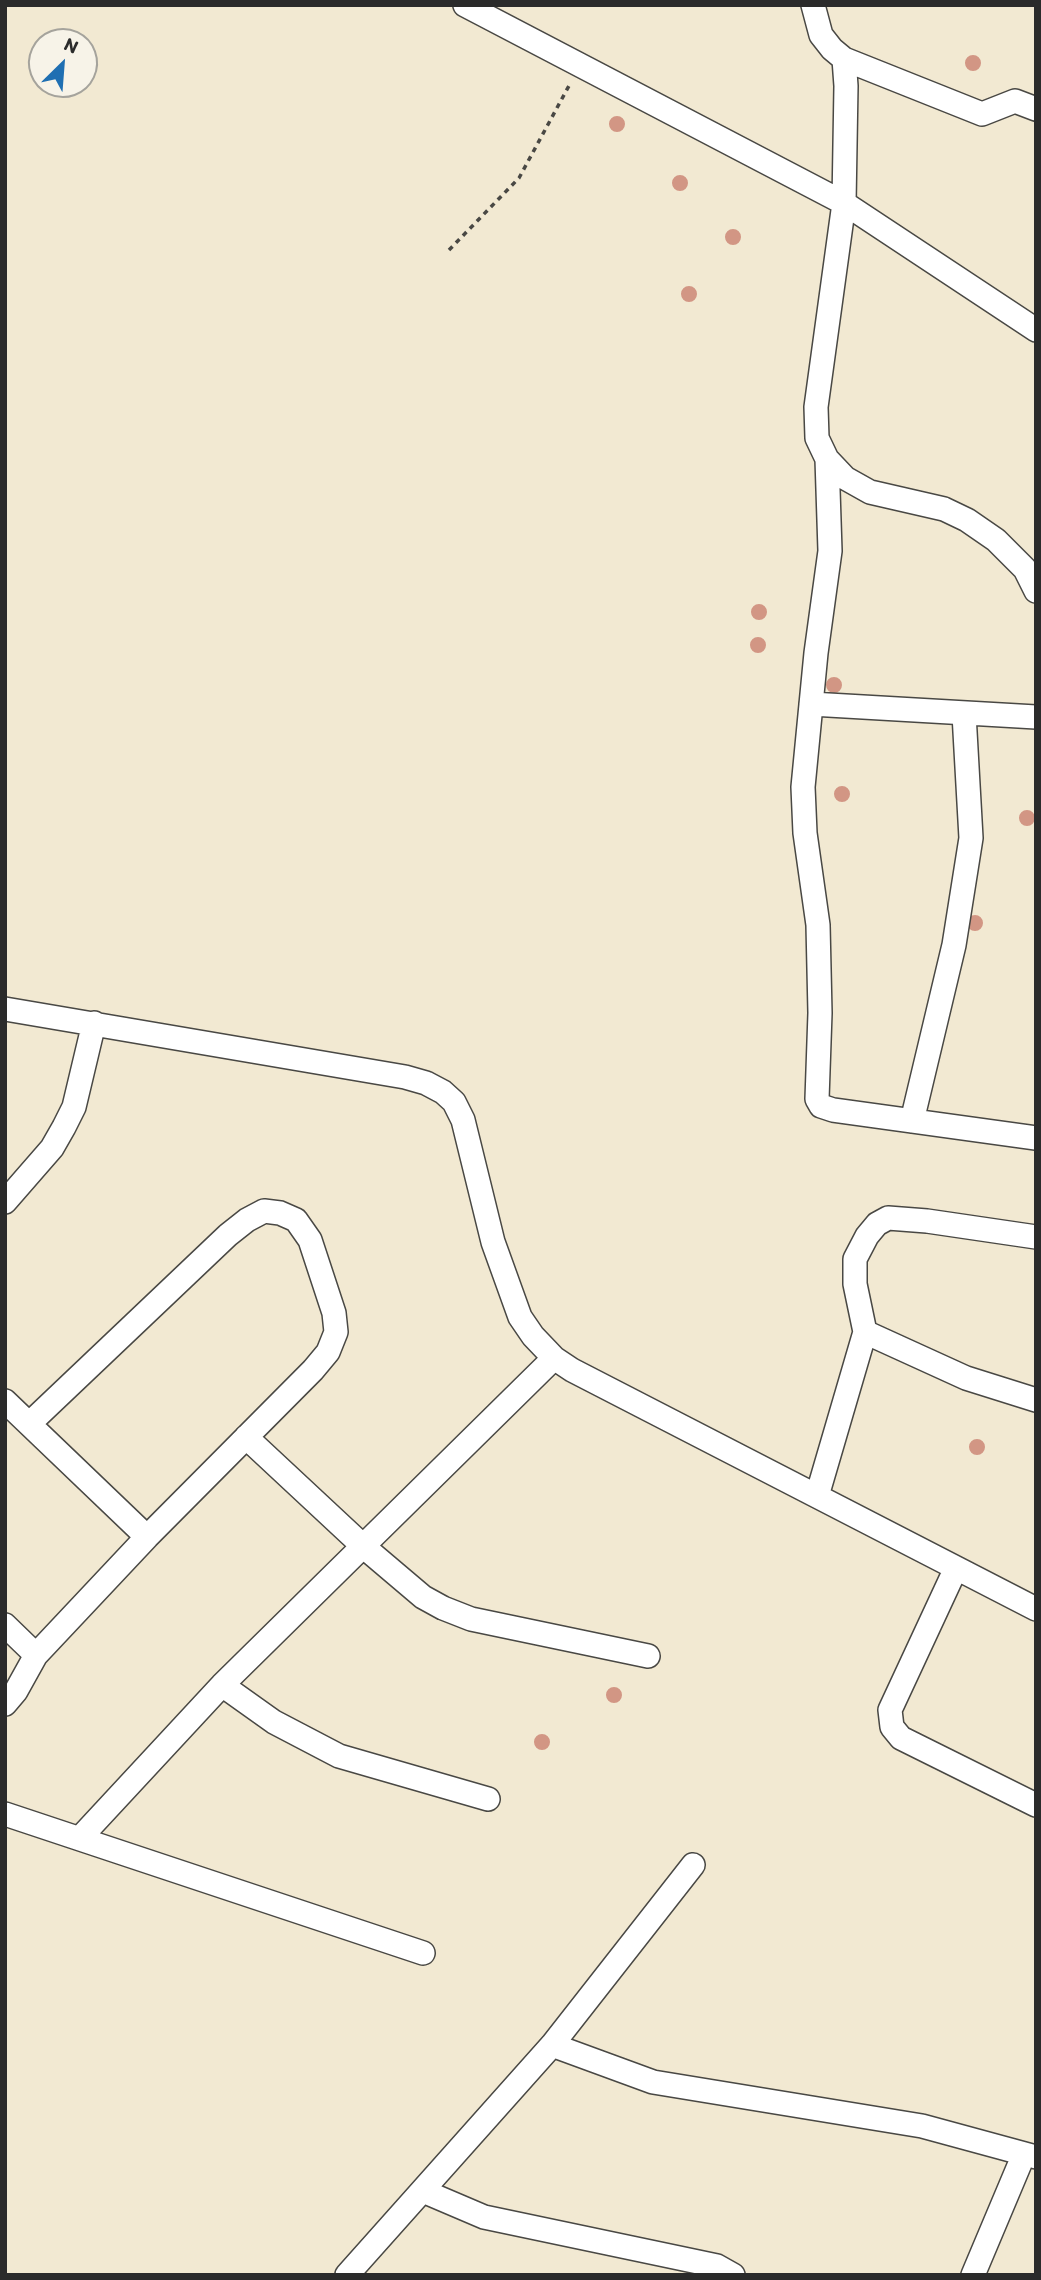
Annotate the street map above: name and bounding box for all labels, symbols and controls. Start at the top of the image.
north arrow [28,28,98,98]
text: N [61,32,82,58]

